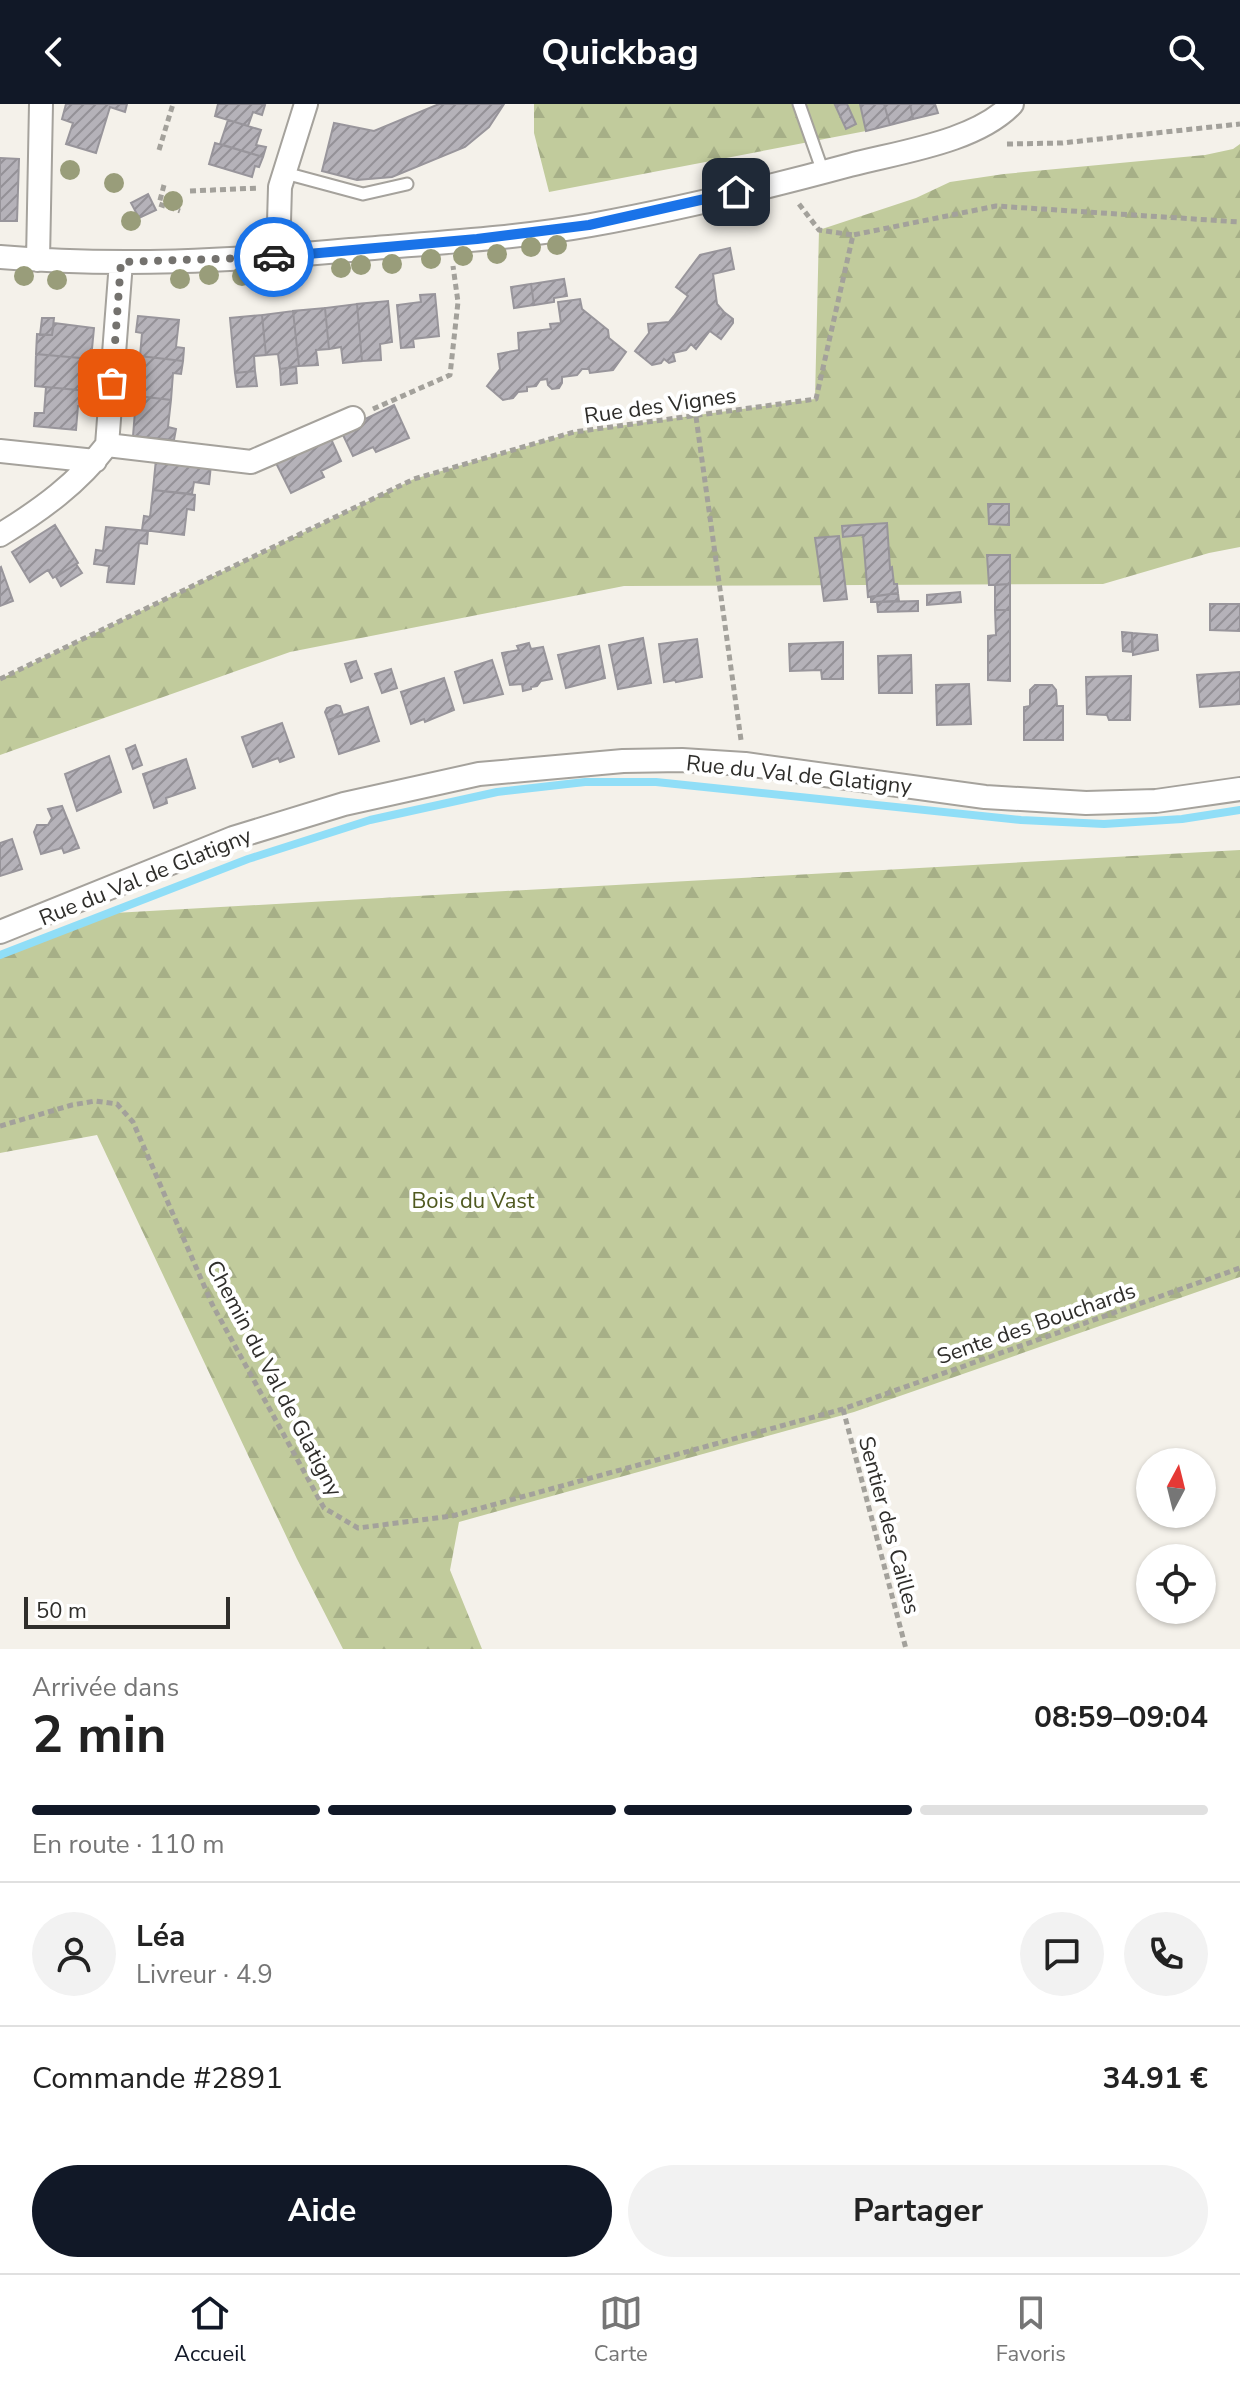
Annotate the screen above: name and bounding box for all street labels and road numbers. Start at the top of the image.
street label: Rue des Vignes [582,380,738,431]
street label: Rue du Val de Glatigny [685,748,914,802]
street label: Rue du Val de Glatigny [35,820,257,933]
street label: Chemin du Val de Glatigny [199,1255,350,1502]
street label: Sente des Bouchards [933,1276,1140,1372]
street label: Sentier des Cailles [851,1433,927,1618]

